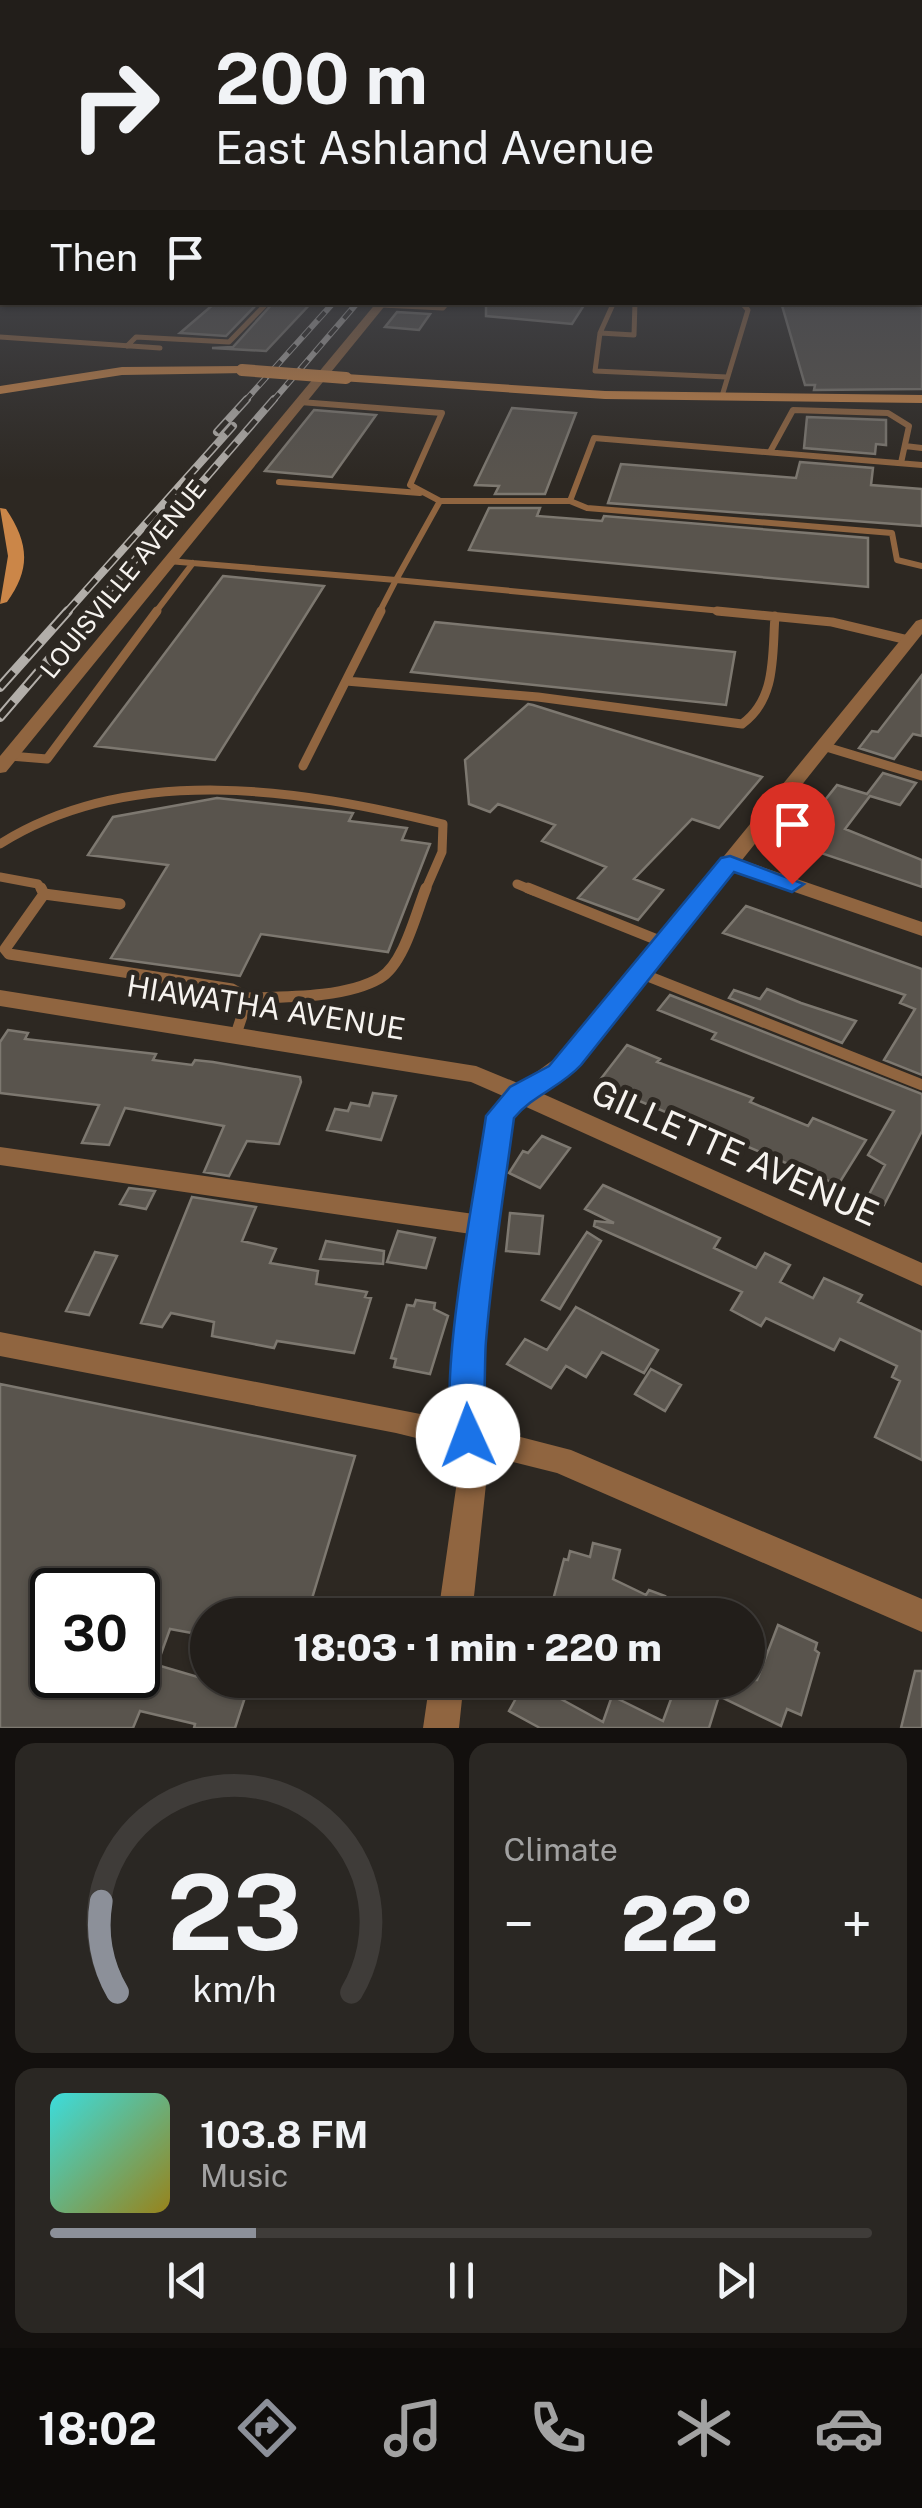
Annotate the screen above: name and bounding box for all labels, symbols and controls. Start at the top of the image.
text: 200 m [215,37,428,120]
icon: right [50,40,180,170]
text: East Ashland Avenue [215,121,655,174]
icon: arrive [158,230,213,285]
text: Then [50,235,138,280]
street label: LOUISVILLE AVENUE [34,474,212,684]
pin [750,782,835,885]
icon: arrive [765,797,820,852]
street label: HIAWATHA AVENUE [124,967,408,1047]
street label: GILLETTE AVENUE [585,1071,885,1234]
position arrow [416,1384,520,1488]
speed limit sign: 30 [30,1568,160,1698]
text: 18:03 · 1 min · 220 m [293,1625,662,1670]
text: Climate [504,1831,618,1868]
text: 23 [167,1851,302,1973]
text: 22° [621,1880,755,1968]
text: − [504,1892,534,1956]
text: + [842,1892,872,1956]
text: km/h [192,1968,276,2010]
text: 103.8 FM [200,2112,368,2157]
text: Music [200,2157,288,2194]
icon: previous [160,2253,215,2308]
icon: pause [434,2253,489,2308]
icon: next [708,2253,763,2308]
icon: directions [232,2393,302,2463]
icon: music [378,2393,448,2463]
icon: phone [523,2393,593,2463]
icon: climate [669,2393,739,2463]
icon: car [814,2393,884,2463]
text: 18:02 [38,2402,157,2455]

